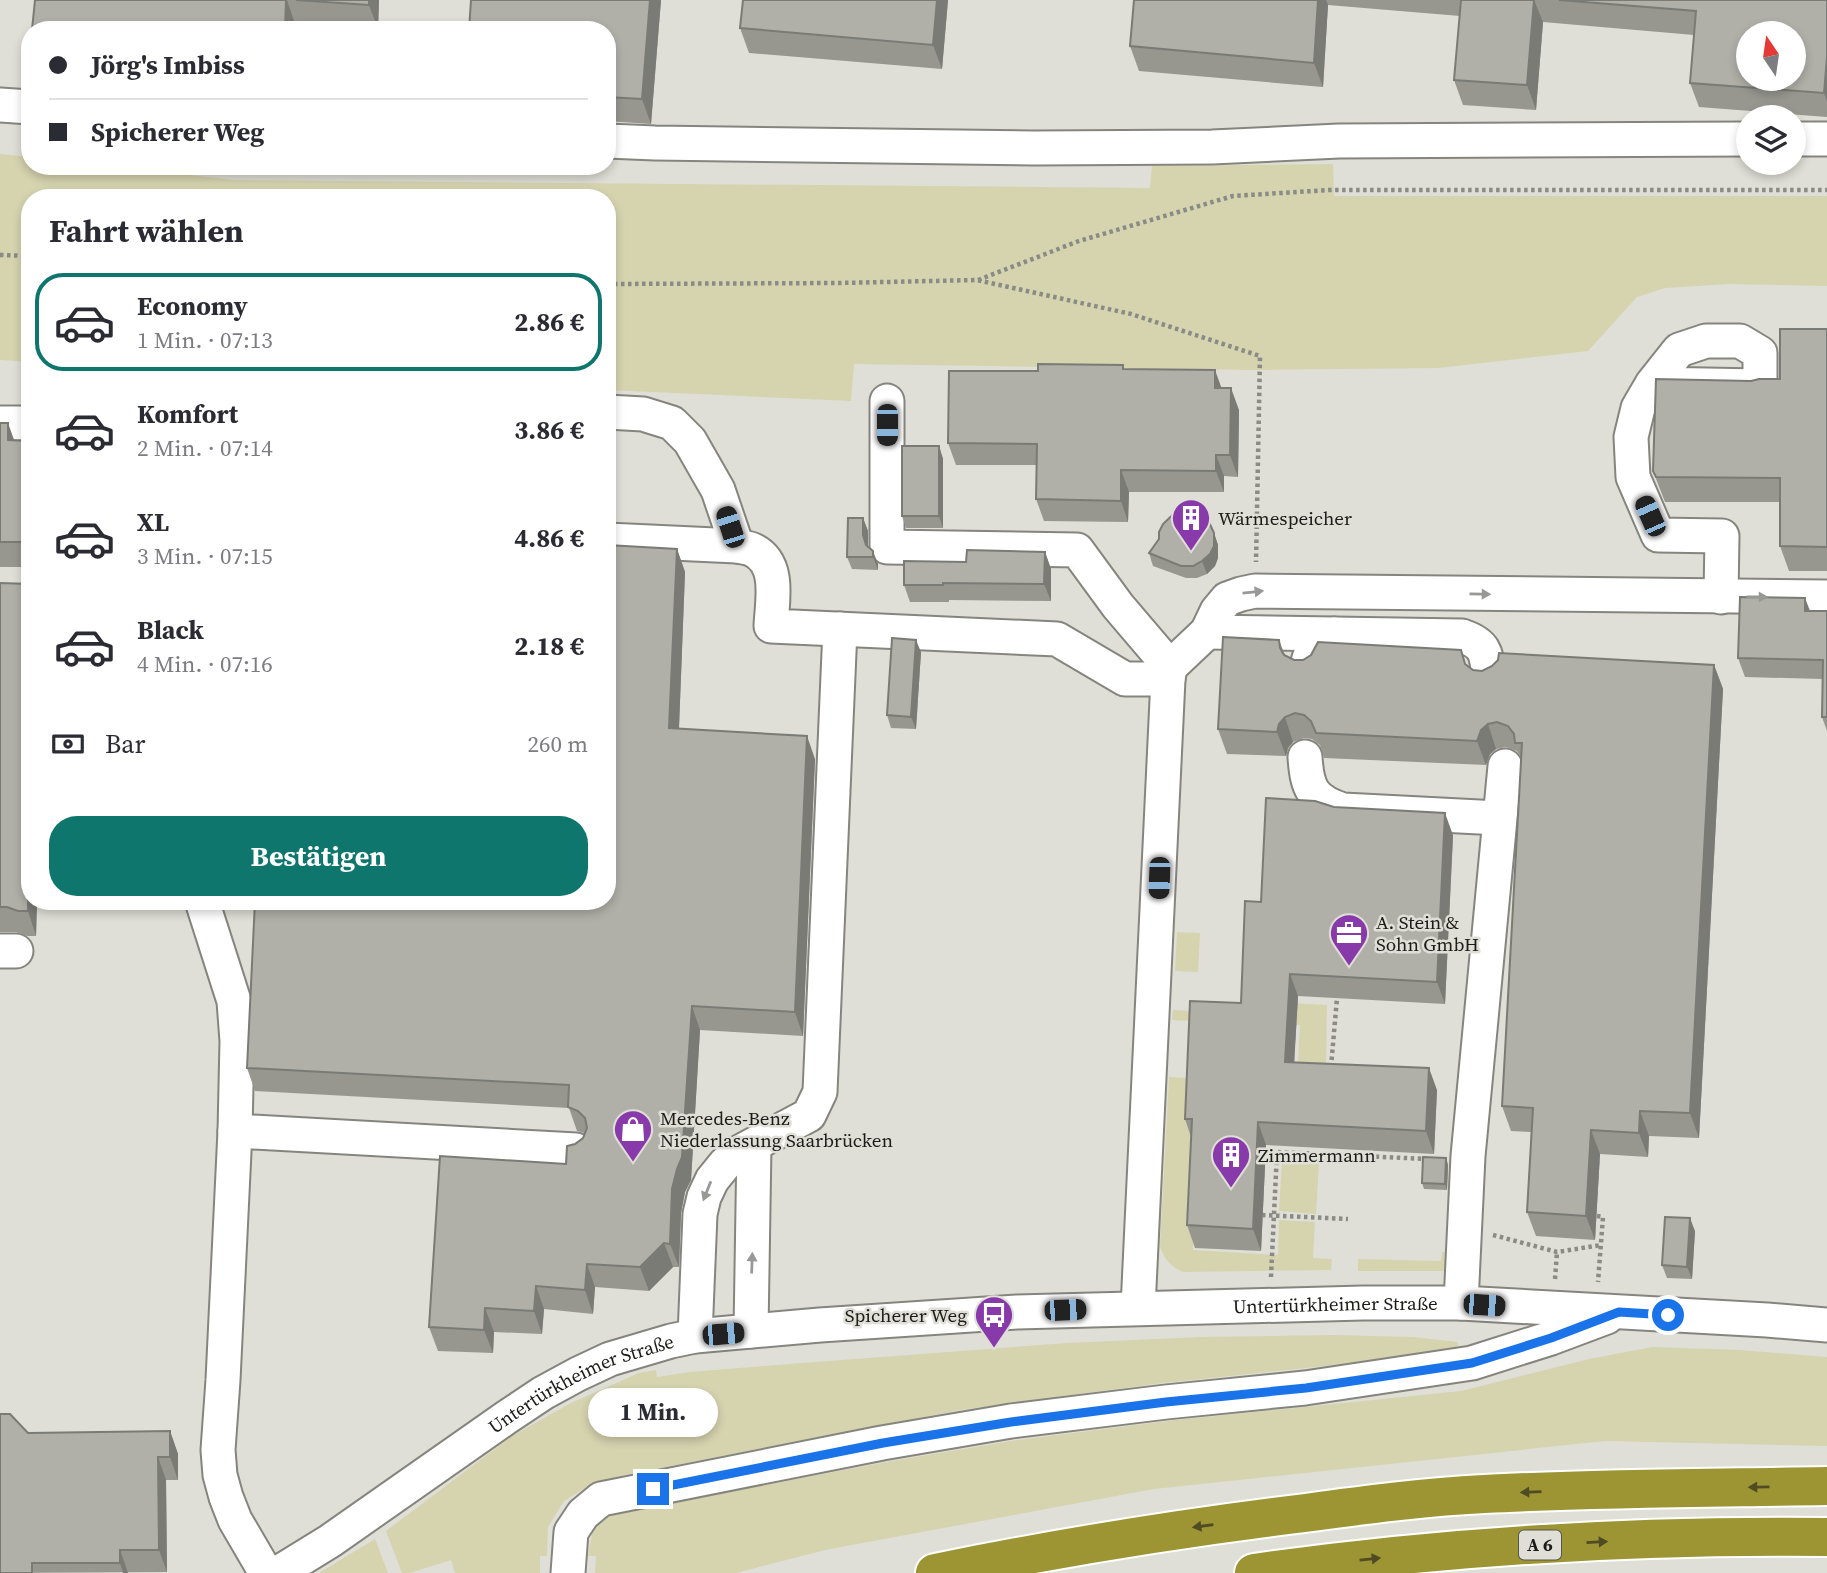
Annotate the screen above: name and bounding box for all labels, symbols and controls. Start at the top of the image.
north arrow [1736,21,1806,91]
map controls [1736,21,1806,175]
text: Jörg's Imbiss [91,47,245,83]
button: layers [1736,105,1806,175]
text: Spicherer Weg [91,114,264,150]
text: Fahrt wählen [49,209,244,253]
text: Economy [137,288,248,324]
icon: car [53,291,116,354]
text: 2.86 € [514,304,584,340]
text: 1 Min. · 07:13 [137,324,273,356]
text: Komfort [137,396,238,432]
icon: car [53,399,116,462]
car [877,404,898,446]
text: 3.86 € [514,412,584,448]
text: 2 Min. · 07:14 [137,432,273,464]
car [1632,493,1669,539]
building icon: Wärmespeicher [1170,497,1212,552]
text: XL [137,504,169,540]
car [714,504,747,550]
place label: Wärmespeicher [1218,505,1352,531]
icon: car [53,507,116,570]
text: 4.86 € [514,520,584,556]
text: 3 Min. · 07:15 [137,540,273,572]
one-way arrow [1242,587,1264,598]
one-way arrow [1470,588,1492,599]
one-way arrow [1746,591,1768,603]
text: Black [137,612,204,648]
icon: car [53,615,116,678]
text: 2.18 € [514,628,584,664]
text: 4 Min. · 07:16 [137,648,273,680]
icon: cash [49,725,87,763]
text: Bar [105,726,145,762]
text: 260 m [527,728,588,760]
button: Bestätigen [49,816,588,896]
car [1148,857,1171,899]
place label: A. Stein & Sohn GmbH [1376,909,1479,957]
office icon: A. Stein & Sohn GmbH [1328,912,1370,967]
place label: Mercedes-Benz Niederlassung Saarbrücken [660,1105,893,1153]
shop icon: Mercedes-Benz Niederlassung Saarbrücken [612,1108,654,1163]
building icon: Zimmermann [1210,1134,1252,1189]
place label: Zimmermann [1258,1142,1376,1168]
one-way arrow [702,1181,713,1202]
one-way arrow [746,1251,757,1273]
street label: Untertürkheimer Straße [1233,1290,1438,1319]
car [1463,1293,1506,1317]
bus stop icon: Spicherer Weg [973,1294,1015,1349]
car [1044,1299,1087,1321]
route start [1652,1299,1684,1331]
place label: Spicherer Weg [845,1302,967,1328]
car [702,1322,745,1346]
street label: Untertürkheimer Straße [483,1328,677,1439]
callout: 1 Min. [588,1388,718,1436]
text: 1 Min. [620,1396,686,1428]
route end [637,1473,669,1505]
one-way arrow [1748,1481,1770,1493]
one-way arrow [1520,1487,1542,1498]
one-way arrow [1192,1521,1214,1532]
road number: A 6 [1519,1530,1561,1560]
one-way arrow [1586,1536,1608,1547]
one-way arrow [1359,1554,1381,1565]

